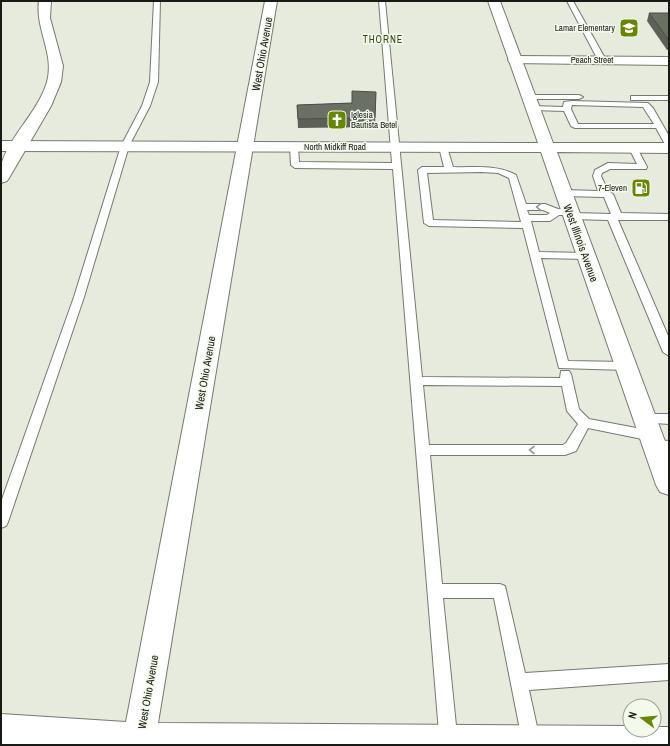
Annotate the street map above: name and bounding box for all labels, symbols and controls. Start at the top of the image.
street label: West Ohio Avenue [249,16,275,92]
school or university icon: Lamar Elementary [618,17,640,39]
place label: Lamar Elementary [555,22,615,34]
district label: THORNE [363,33,403,46]
street label: Peach Street [571,54,613,66]
church icon: Iglesia Bautista Betel [326,109,348,131]
place label: Iglesia Bautista Betel [351,109,397,131]
street label: North Midkiff Road [304,141,366,153]
fuel station icon: 7-Eleven [630,177,652,199]
place label: 7-Eleven [598,182,627,194]
street label: West Illinois Avenue [560,202,602,284]
one-way arrow [536,203,543,212]
street label: West Ohio Avenue [192,335,218,411]
one-way arrow [529,446,535,454]
street label: West Ohio Avenue [135,654,161,730]
north arrow [622,698,662,738]
text: N [625,710,640,720]

